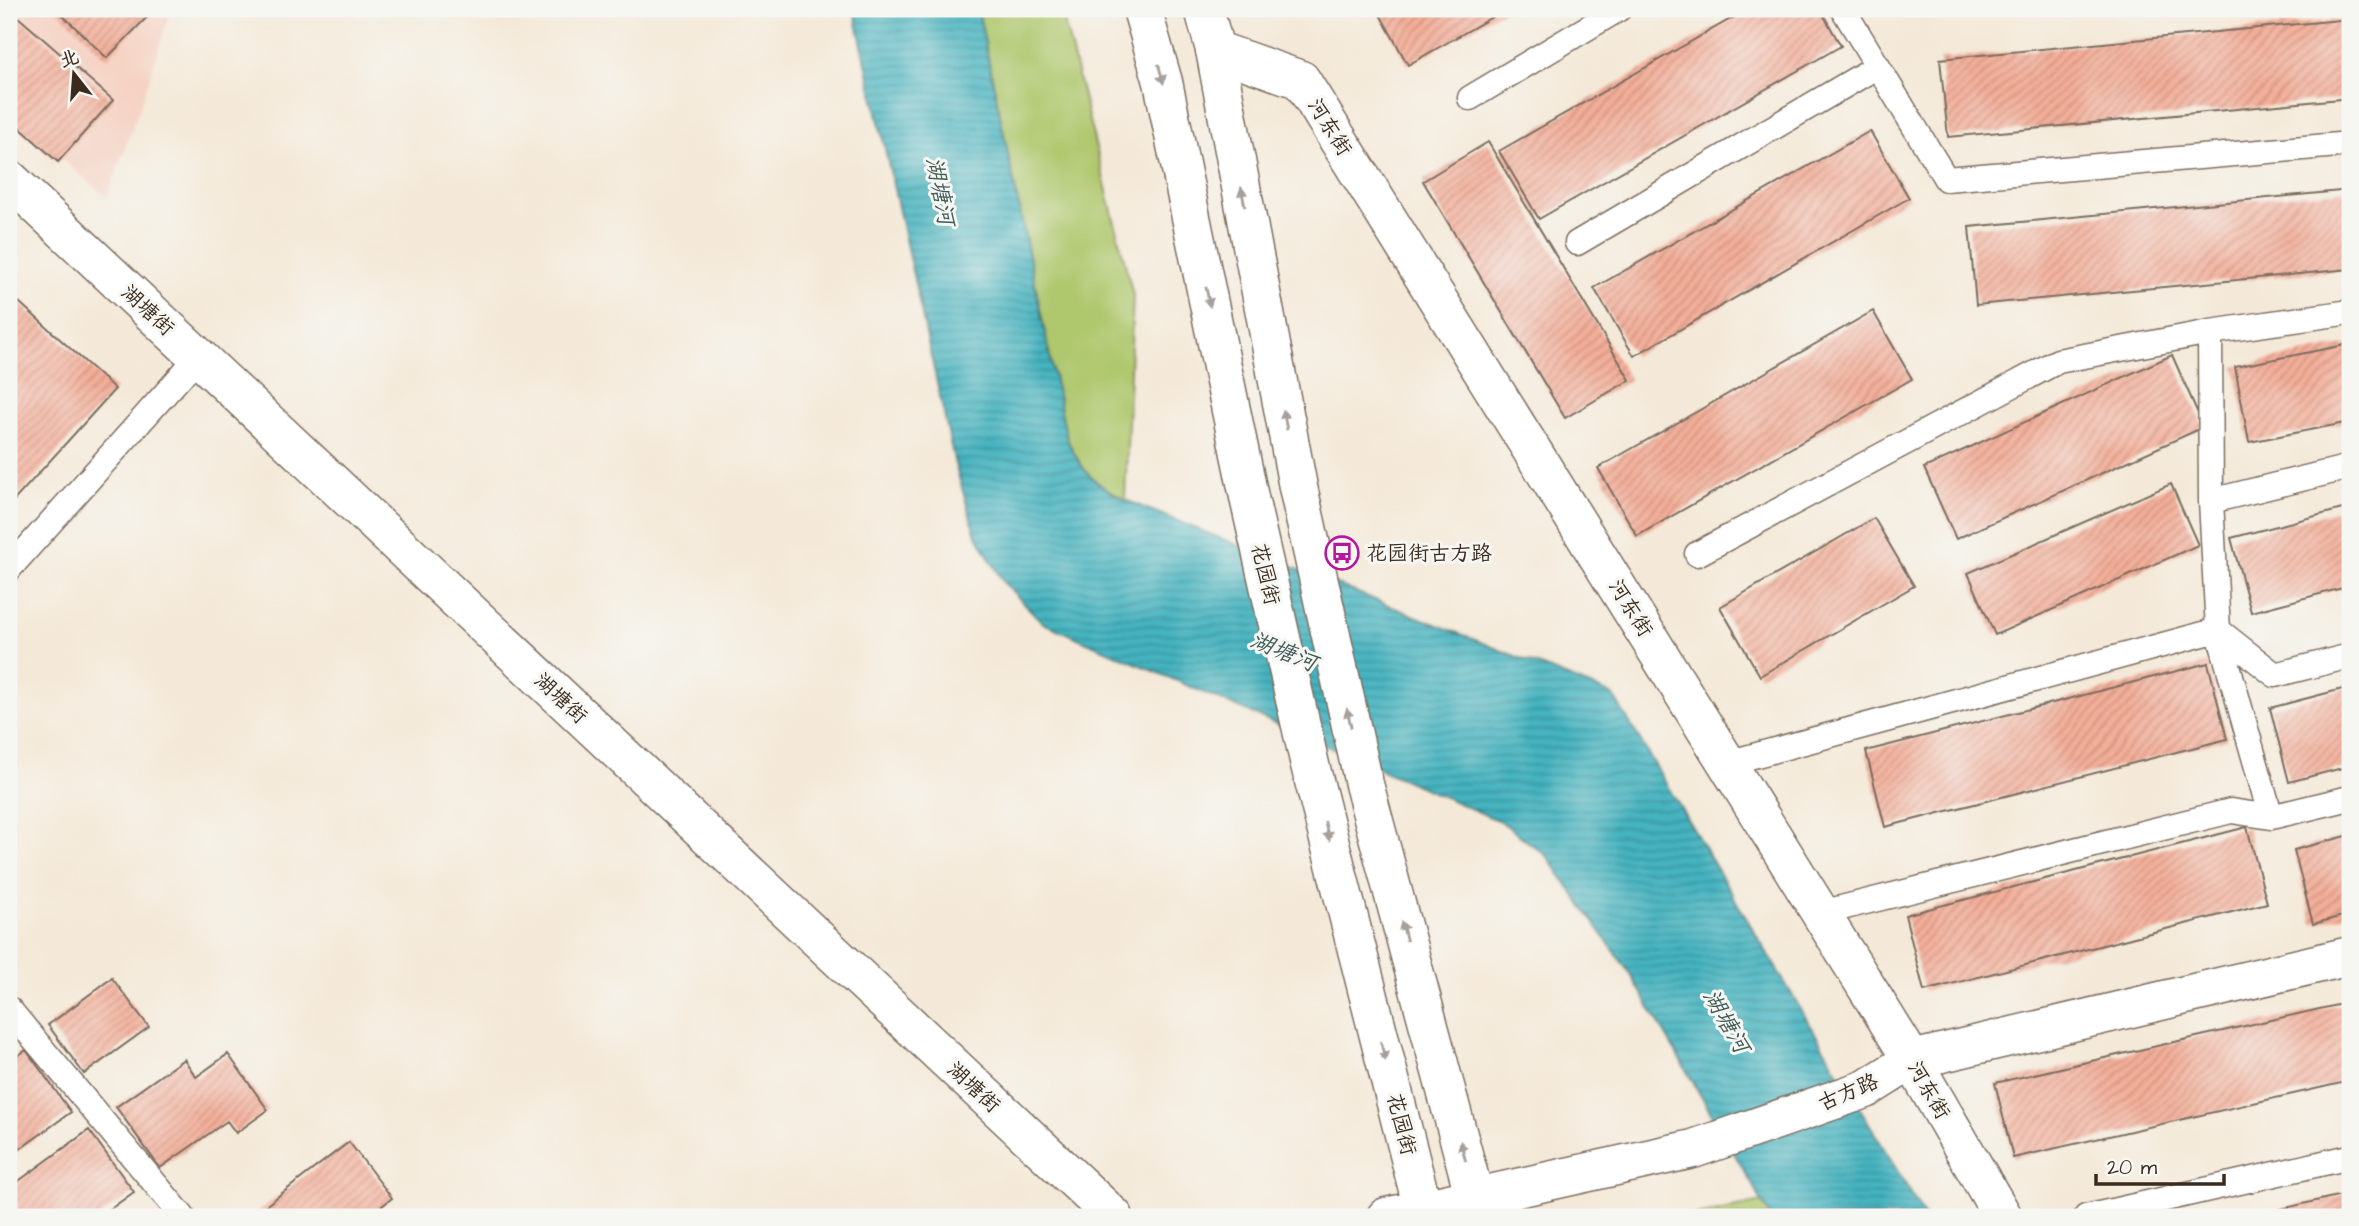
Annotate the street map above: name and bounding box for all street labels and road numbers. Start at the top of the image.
street label: 河东街 [1301,93,1359,162]
street label: 湖塘街 [115,278,181,342]
street label: 花园街 [1244,540,1287,608]
street label: 河东街 [1602,574,1660,643]
street label: 湖塘街 [528,666,594,730]
street label: 湖塘街 [941,1055,1007,1119]
street label: 河东街 [1900,1056,1957,1125]
street label: 古方路 [1814,1067,1883,1118]
street label: 花园街 [1380,1090,1423,1158]

